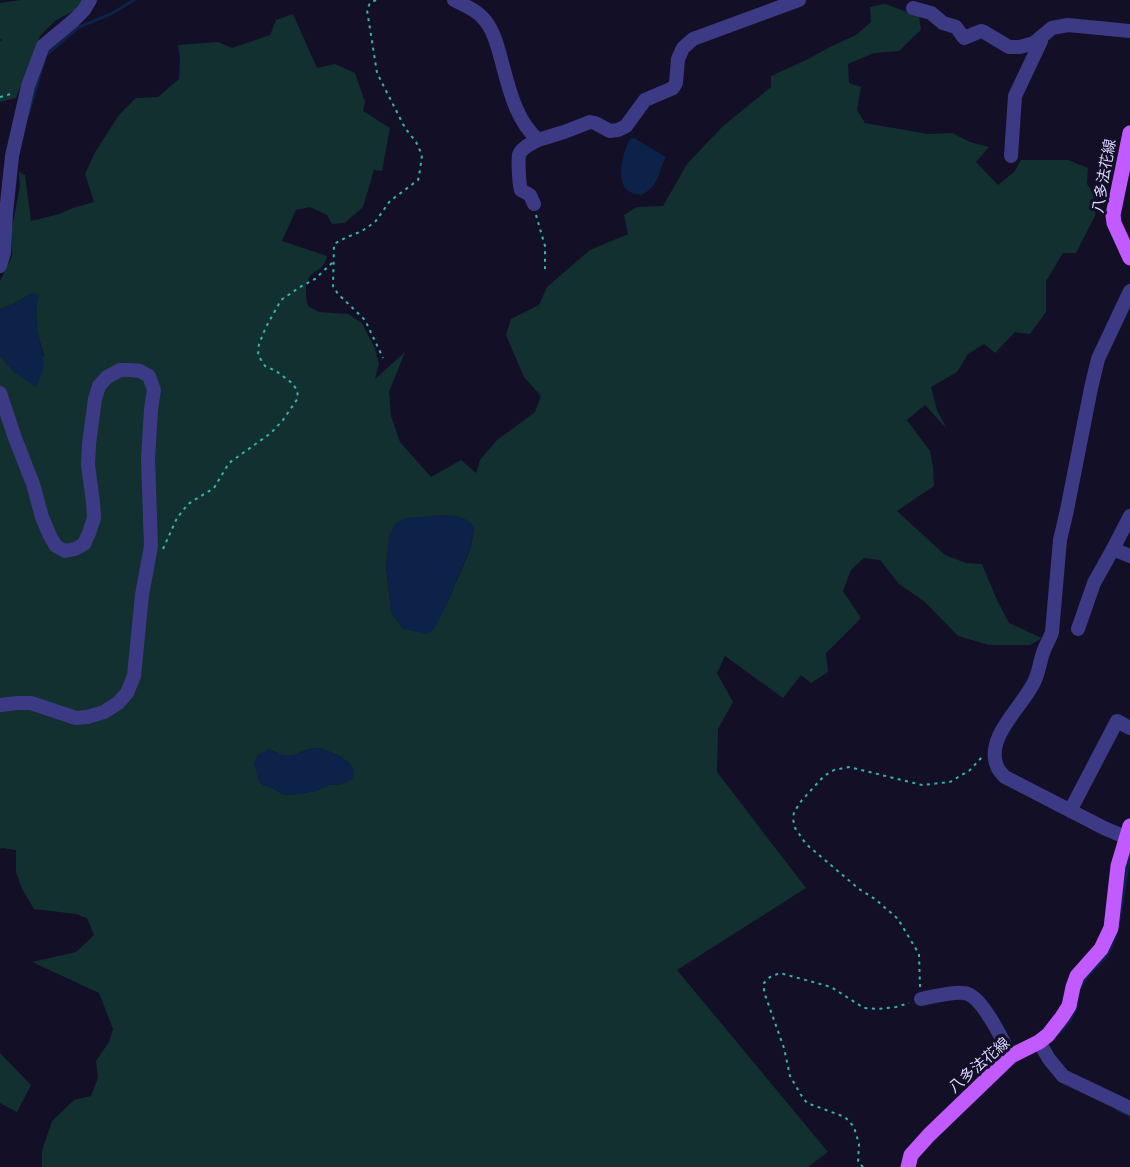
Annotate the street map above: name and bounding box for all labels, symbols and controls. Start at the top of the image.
street label: 八多法花線 [1089,137,1119,215]
street label: 八多法花線 [945,1034,1013,1096]

